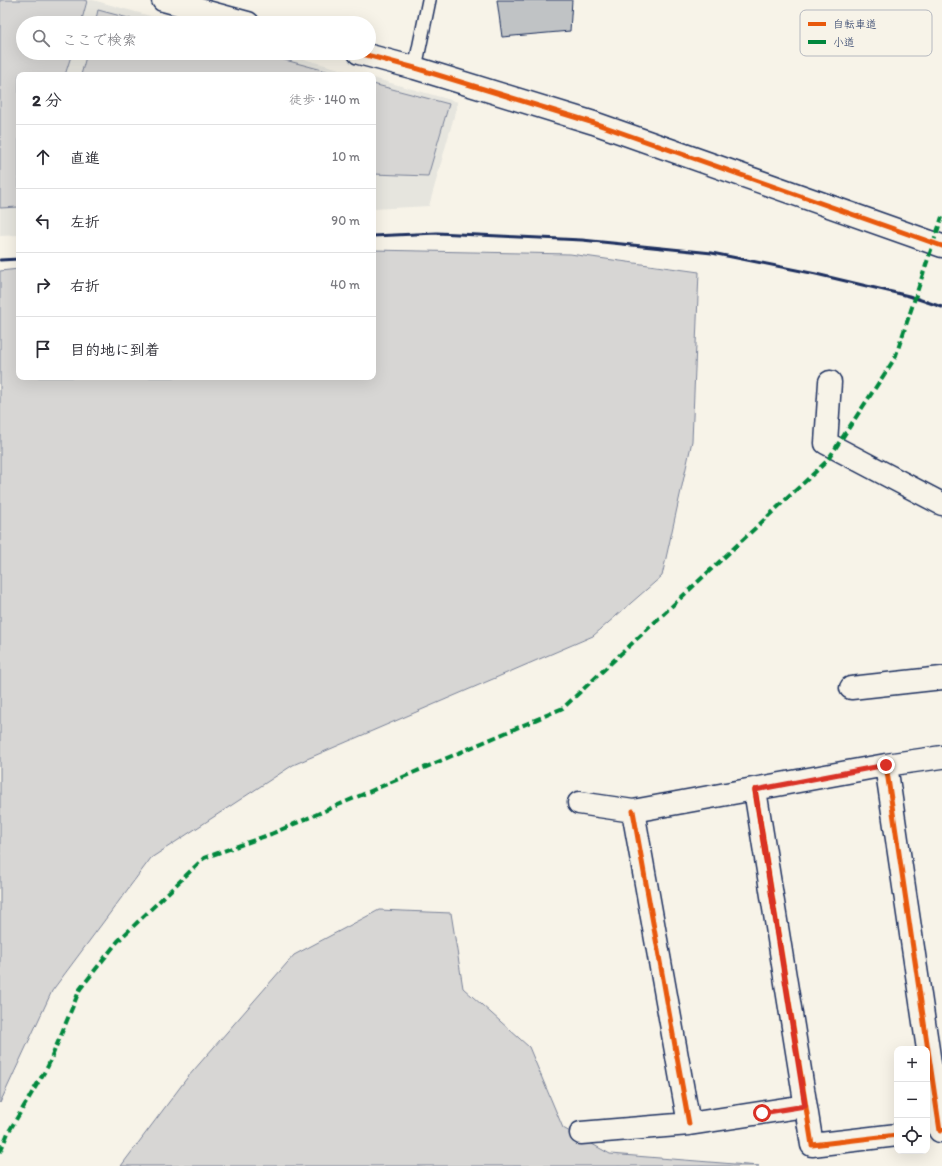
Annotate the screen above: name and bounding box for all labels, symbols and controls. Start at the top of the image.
legend [800,10,932,56]
search box [16,16,376,60]
text: 自転車道 [833,18,877,31]
icon: search [30,27,52,49]
text: ここで検索 [62,31,137,49]
text: 小道 [833,36,855,49]
text: 2 分 [32,90,62,110]
text: 徒歩 · 140 m [289,92,360,107]
icon: ahead [32,146,54,168]
text: 直進 [70,149,100,167]
text: 10 m [332,149,360,164]
icon: left [32,210,54,232]
text: 左折 [70,213,100,231]
text: 90 m [331,213,360,228]
icon: right [32,274,54,296]
text: 右折 [70,277,100,295]
text: 40 m [330,277,360,292]
icon: arrive [32,338,54,360]
text: 目的地に到着 [70,341,160,359]
route end [877,756,895,774]
map controls [894,1046,930,1154]
button: + [894,1046,930,1082]
button: − [894,1082,930,1118]
route start [753,1104,771,1122]
button: locate [894,1118,930,1154]

